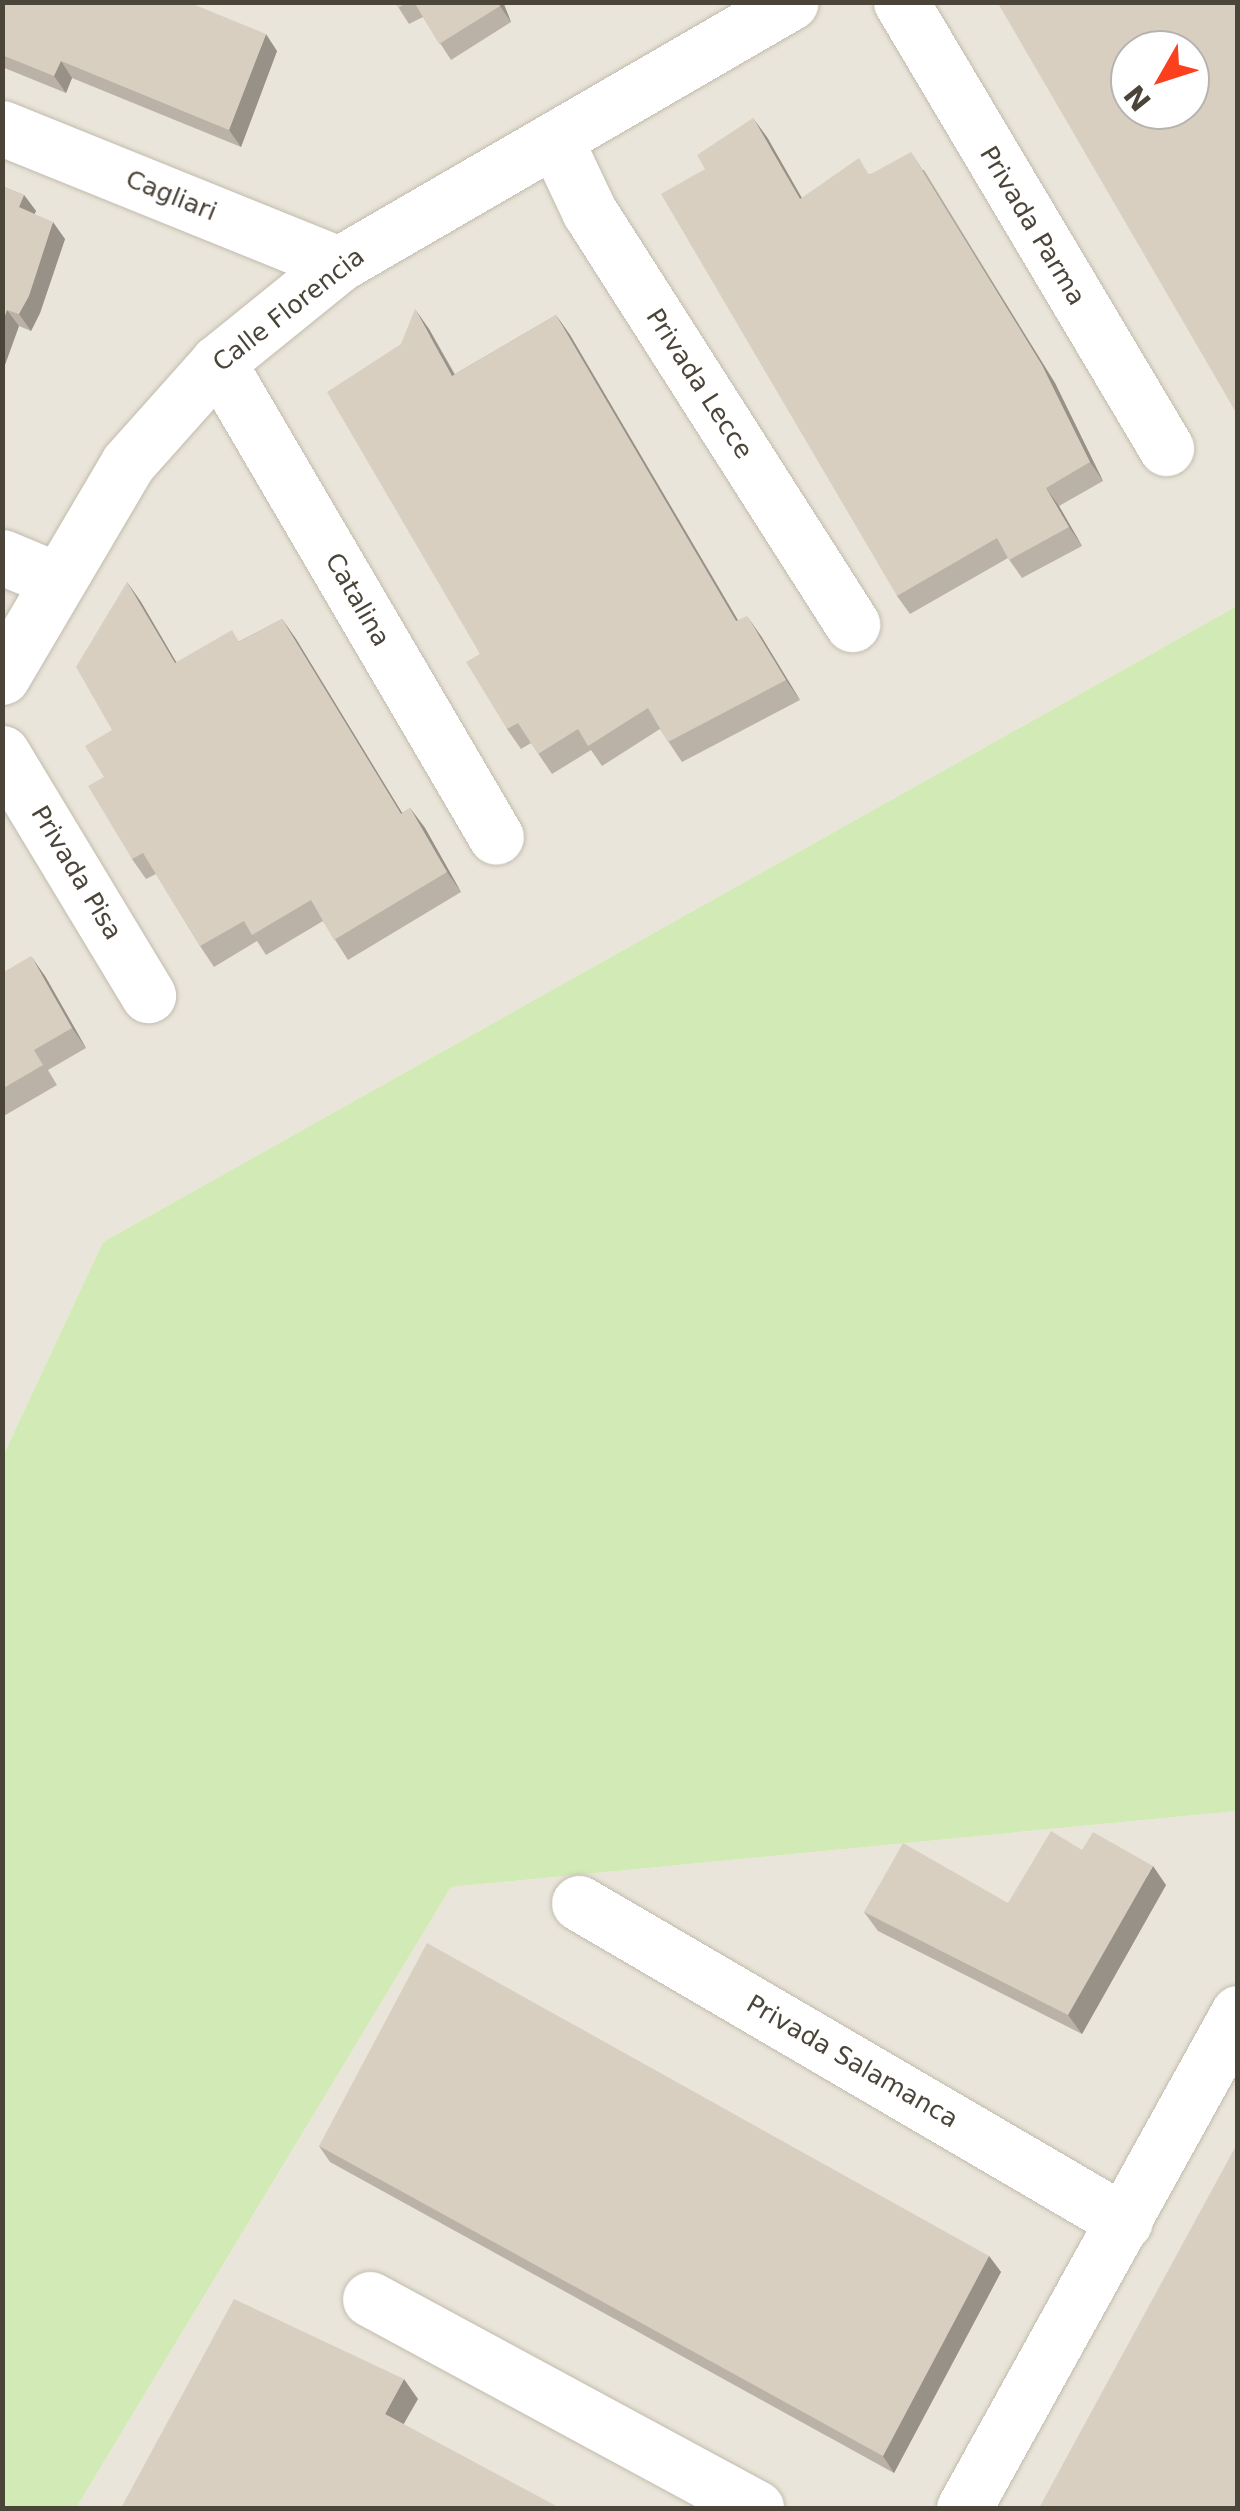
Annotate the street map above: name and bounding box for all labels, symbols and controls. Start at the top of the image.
north arrow [1110,30,1210,130]
text: N [1118,78,1158,117]
street label: Privada Parma [973,141,1091,311]
street label: Cagliari [121,164,221,228]
street label: Calle Florencia [207,242,371,378]
street label: Privada Lecce [639,303,759,465]
street label: Catalina [318,548,396,652]
street label: Privada Pisa [24,801,128,945]
street label: Privada Salamanca [741,1989,963,2135]

